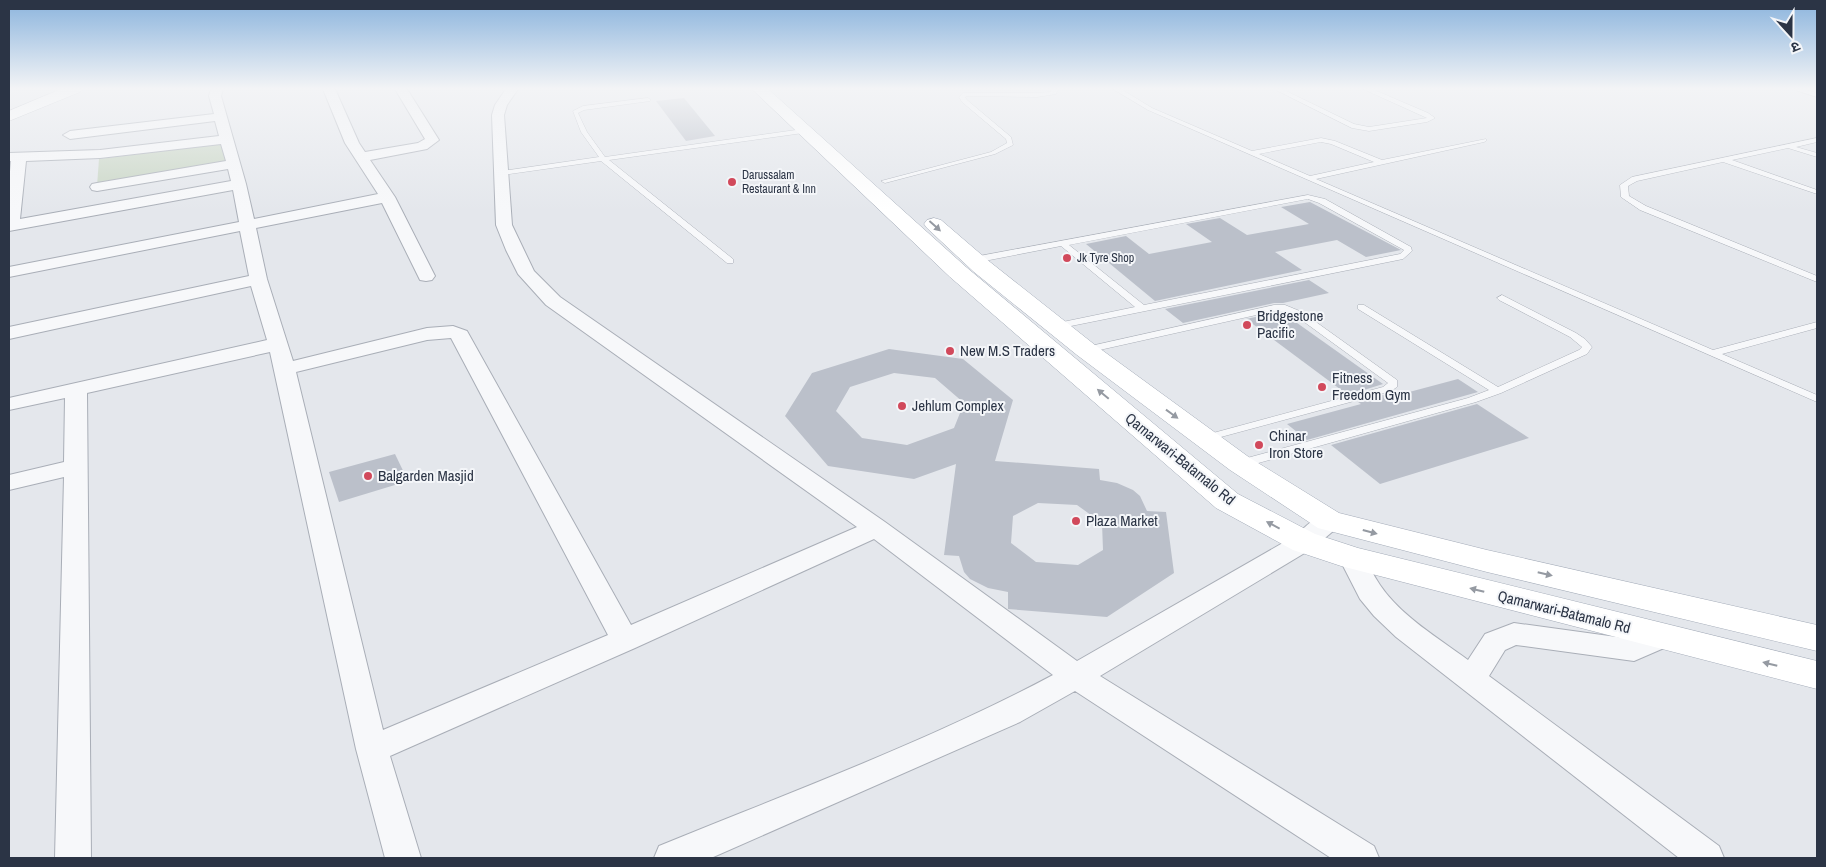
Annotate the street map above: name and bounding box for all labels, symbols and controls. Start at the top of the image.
north arrow [1766,10,1816,60]
text: उ [1788,37,1803,57]
place label: Darussalam Restaurant & Inn [742,167,816,197]
marker: Darussalam Restaurant & Inn [726,176,738,188]
one-way arrow [929,220,942,231]
place label: Jk Tyre Shop [1077,250,1134,266]
marker: Jk Tyre Shop [1061,252,1073,264]
place label: Bridgestone Pacific [1257,305,1323,343]
marker: Bridgestone Pacific [1241,319,1253,331]
place label: New M.S Traders [960,340,1055,361]
marker: New M.S Traders [944,345,956,357]
place label: Fitness Freedom Gym [1332,367,1411,405]
marker: Fitness Freedom Gym [1316,381,1328,393]
one-way arrow [1096,389,1109,400]
place label: Jehlum Complex [912,395,1004,416]
marker: Jehlum Complex [896,400,908,412]
street label: Qamarwari-Batamalo Rd [1121,408,1240,510]
one-way arrow [1165,408,1178,419]
place label: Chinar Iron Store [1269,425,1323,463]
marker: Chinar Iron Store [1253,439,1265,451]
place label: Balgarden Masjid [378,465,474,486]
marker: Balgarden Masjid [362,470,374,482]
place label: Plaza Market [1086,510,1158,531]
marker: Plaza Market [1070,515,1082,527]
one-way arrow [1265,521,1280,529]
one-way arrow [1363,528,1378,536]
one-way arrow [1537,571,1553,579]
street label: Qamarwari-Batamalo Rd [1496,585,1633,638]
one-way arrow [1469,586,1484,594]
one-way arrow [1762,660,1777,668]

